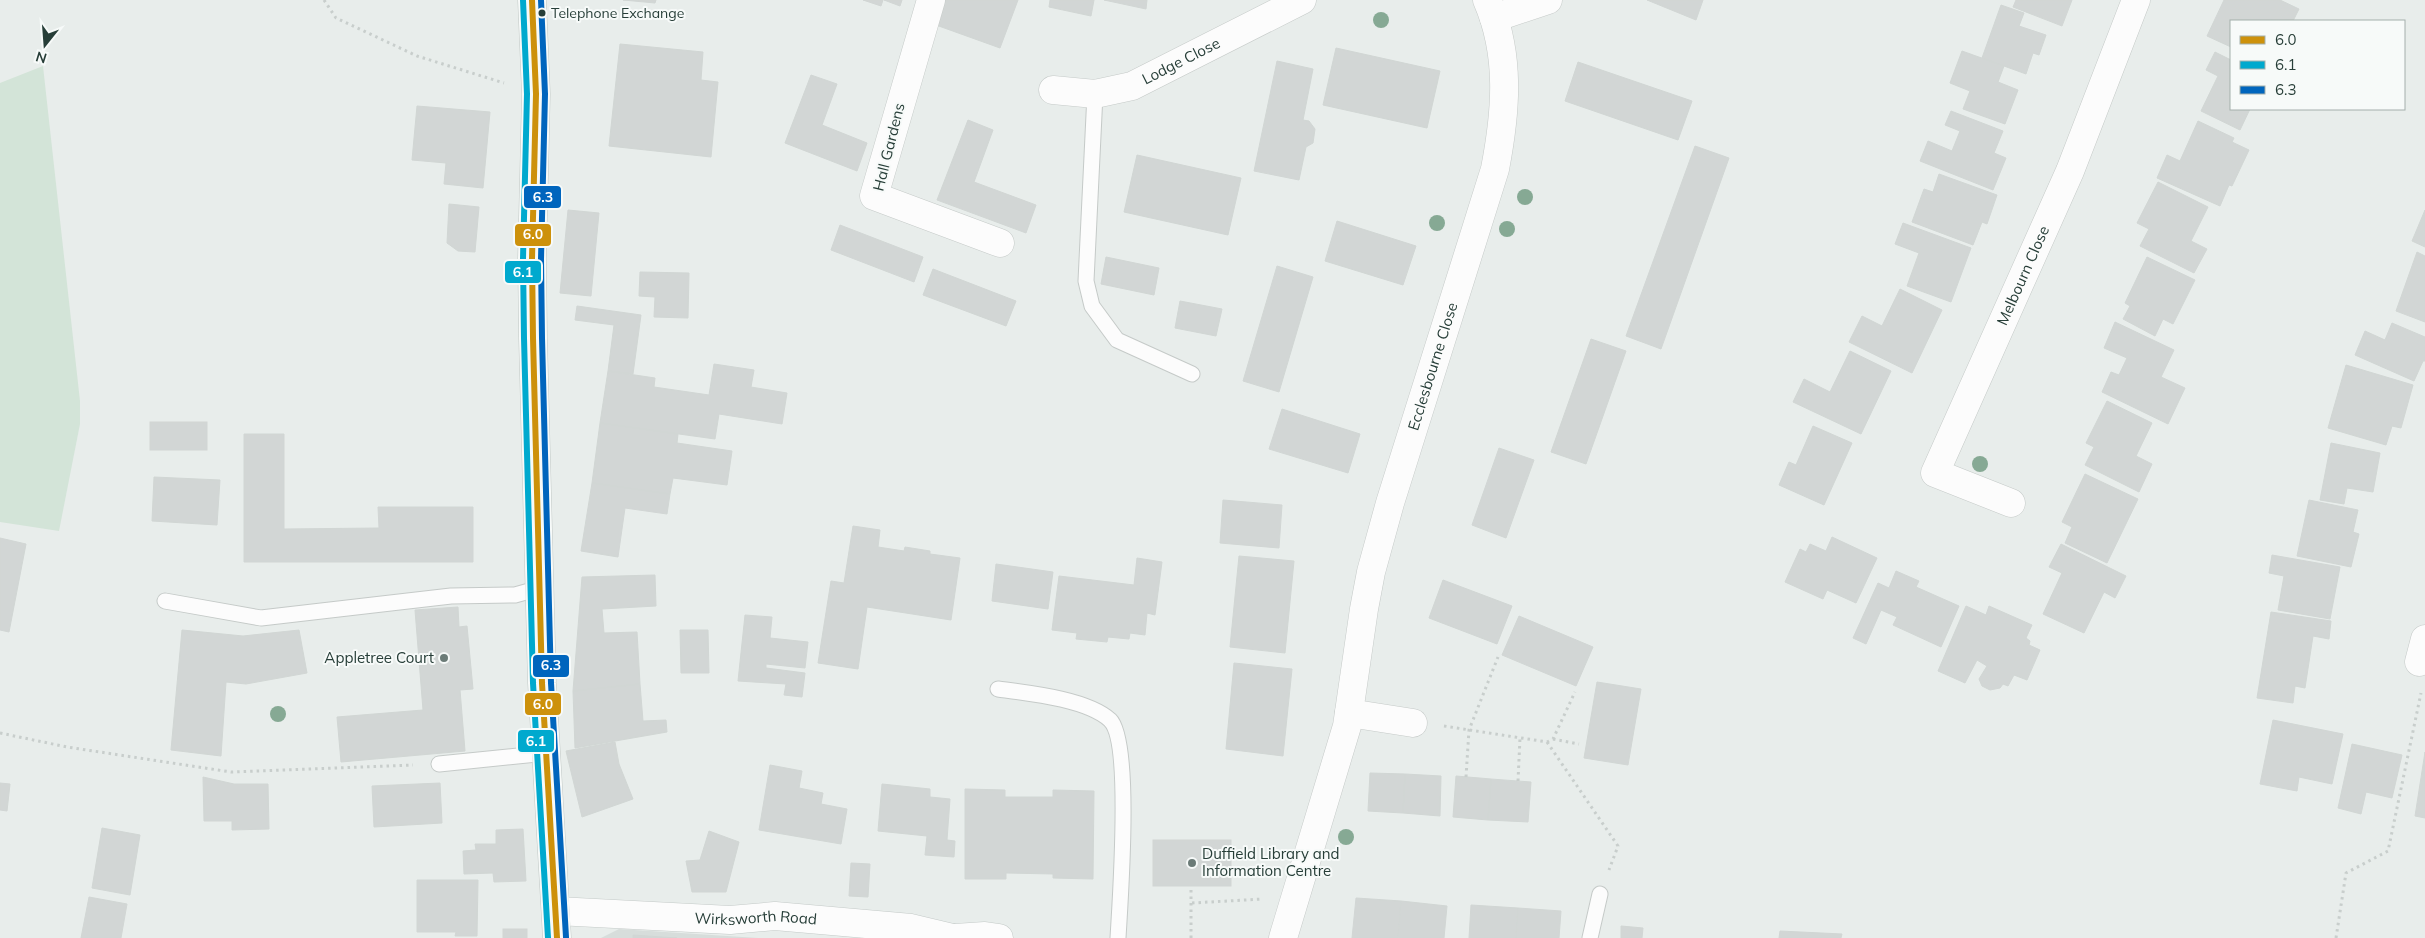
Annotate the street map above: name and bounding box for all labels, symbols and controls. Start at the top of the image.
place label: Telephone Exchange [551,4,684,22]
marker: Telephone Exchange [537,8,547,18]
north arrow [20,20,70,70]
legend [2230,20,2405,110]
text: 6.0 [2275,30,2296,49]
street label: Lodge Close [1139,33,1223,88]
text: N [34,47,49,68]
text: 6.1 [2275,55,2296,74]
text: 6.3 [2275,80,2296,99]
street label: Hall Gardens [868,101,909,193]
line badge: 6.3 [523,185,562,209]
text: 6.3 [533,188,553,206]
line badge: 6.0 [514,223,552,247]
street label: Melbourn Close [1992,223,2053,328]
text: 6.0 [523,225,543,243]
line badge: 6.1 [504,260,542,284]
text: 6.1 [513,263,533,281]
street label: Ecclesbourne Close [1403,300,1461,433]
place label: Appletree Court [324,648,434,667]
marker: Appletree Court [438,652,450,664]
line badge: 6.3 [532,654,570,678]
text: 6.3 [541,656,561,674]
line badge: 6.0 [524,692,562,716]
text: 6.0 [533,695,553,713]
line badge: 6.1 [517,729,555,753]
text: 6.1 [526,732,546,750]
place label: Duffield Library and Information Centre [1202,844,1340,880]
marker: Duffield Library and Information Centre [1186,857,1198,869]
street label: Wirksworth Road [694,906,818,929]

